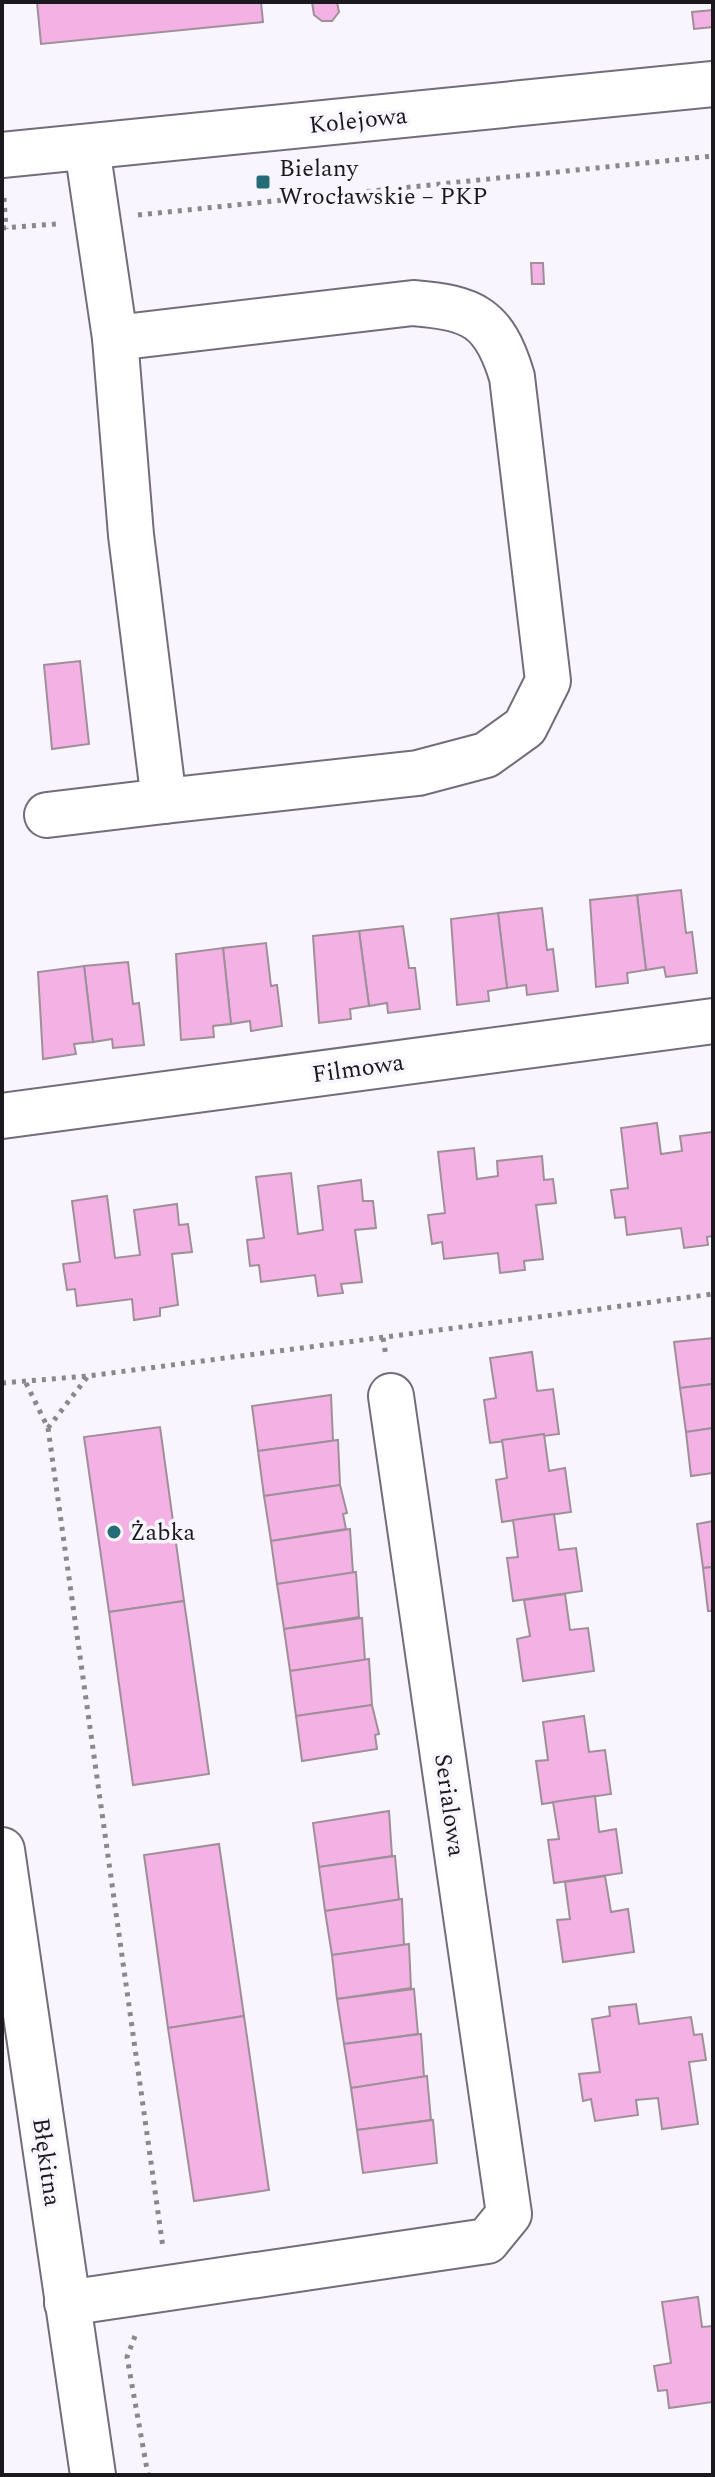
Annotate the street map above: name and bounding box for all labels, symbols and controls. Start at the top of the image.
street label: Kolejowa [307,98,409,144]
place label: Bielany Wrocławskie – PKP [279,151,488,215]
marker: Bielany Wrocławskie – PKP [254,173,272,191]
street label: Filmowa [310,1045,407,1093]
place label: Żabka [130,1515,196,1551]
marker: Żabka [105,1523,123,1541]
street label: Serialowa [424,1751,474,1859]
street label: Błękitna [22,2116,70,2209]

